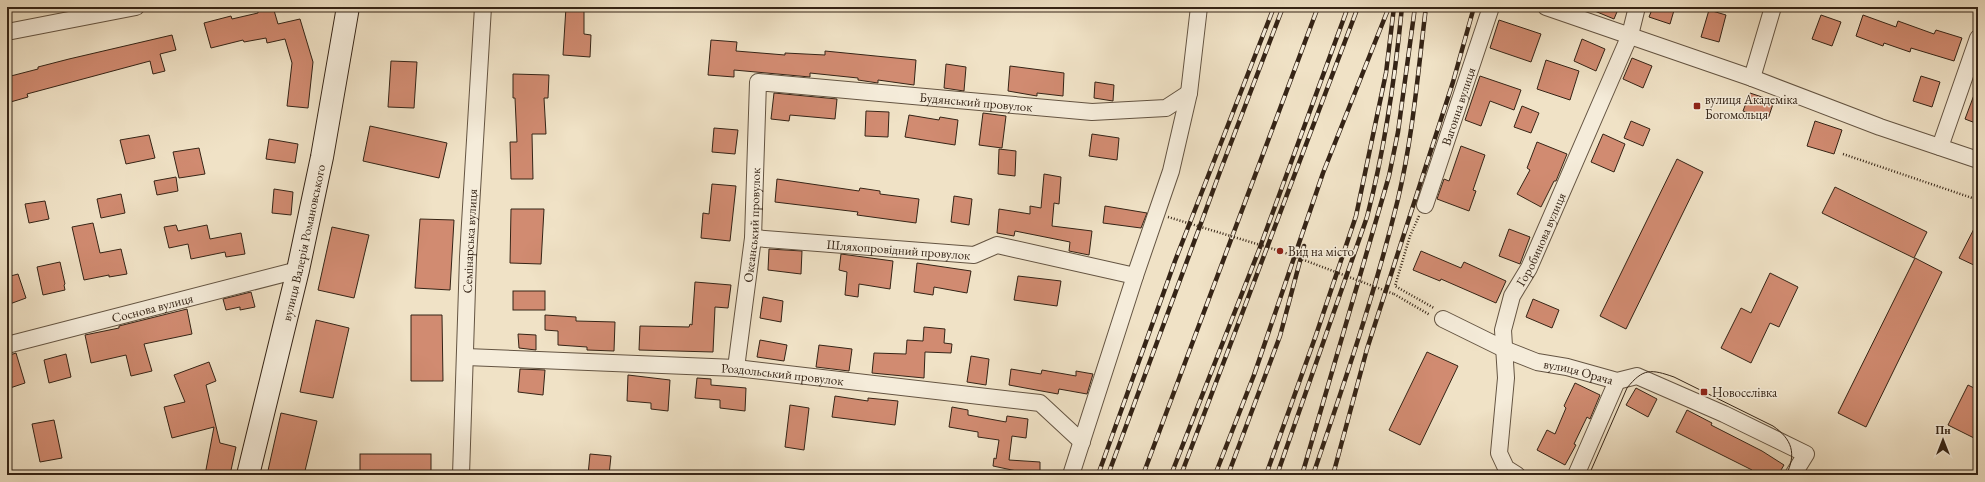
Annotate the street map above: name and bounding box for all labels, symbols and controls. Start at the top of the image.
street label: Вагонна вулиця [1437,65,1479,148]
street label: Будянський провулок [919,89,1034,116]
place label: вулиця Академіка Богомольця [1705,91,1798,123]
marker: вулиця Академіка Богомольця [1692,101,1702,111]
street label: вулиця Валерія Романовського [278,163,329,323]
street label: Океанський провулок [739,167,764,283]
street label: Семінарська вулиця [459,188,481,294]
street label: Горобинова вулиця [1512,190,1570,289]
street label: Шляхопровідний провулок [826,236,972,264]
place label: Вид на місто [1288,243,1354,260]
marker: Вид на місто [1275,246,1285,256]
street label: Соснова вулиця [110,289,195,327]
street label: вулиця Орача [1542,355,1616,389]
street label: Роздольський провулок [721,359,845,389]
place label: Новоселівка [1712,384,1778,401]
marker: Новоселівка [1699,387,1709,397]
north arrow [1923,420,1963,460]
text: Пн [1935,423,1951,437]

